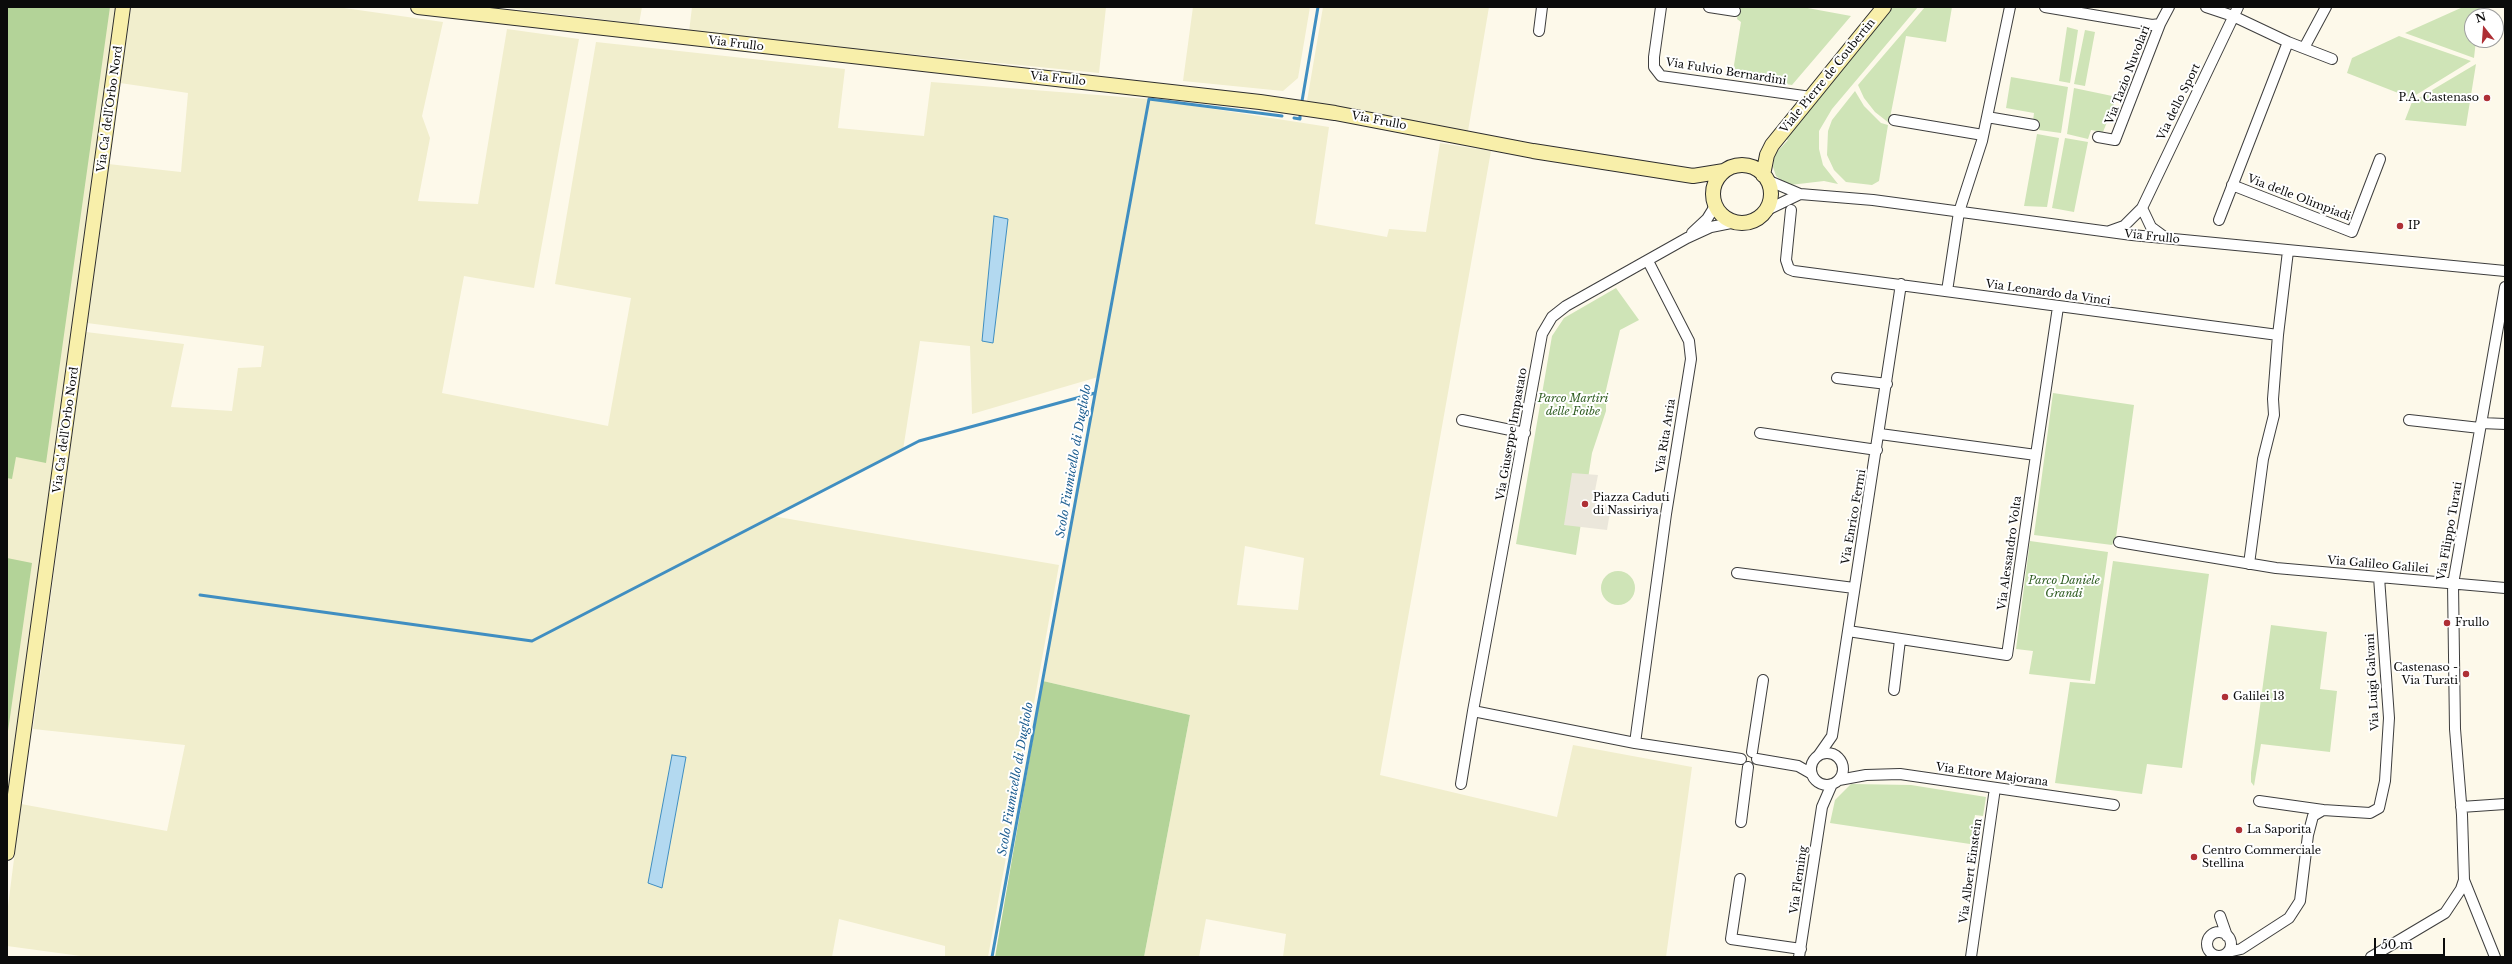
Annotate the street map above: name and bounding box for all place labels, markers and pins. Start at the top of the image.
place label: P.A. Castenaso [2399,91,2479,105]
marker: P.A. Castenaso [2482,93,2492,103]
place label: IP [2408,219,2420,233]
marker: IP [2395,221,2405,231]
place label: Piazza Caduti di Nassiriya [1593,491,1670,517]
marker: Piazza Caduti di Nassiriya [1580,499,1590,509]
place label: Frullo [2455,616,2489,630]
marker: Frullo [2442,618,2452,628]
place label: Castenaso - Via Turati [2394,661,2458,687]
marker: Castenaso - Via Turati [2461,669,2471,679]
place label: Galilei 13 [2233,690,2284,704]
marker: Galilei 13 [2220,692,2230,702]
place label: La Saporita [2247,823,2311,837]
marker: La Saporita [2234,825,2244,835]
place label: Centro Commerciale Stellina [2202,844,2321,870]
marker: Centro Commerciale Stellina [2189,852,2199,862]

